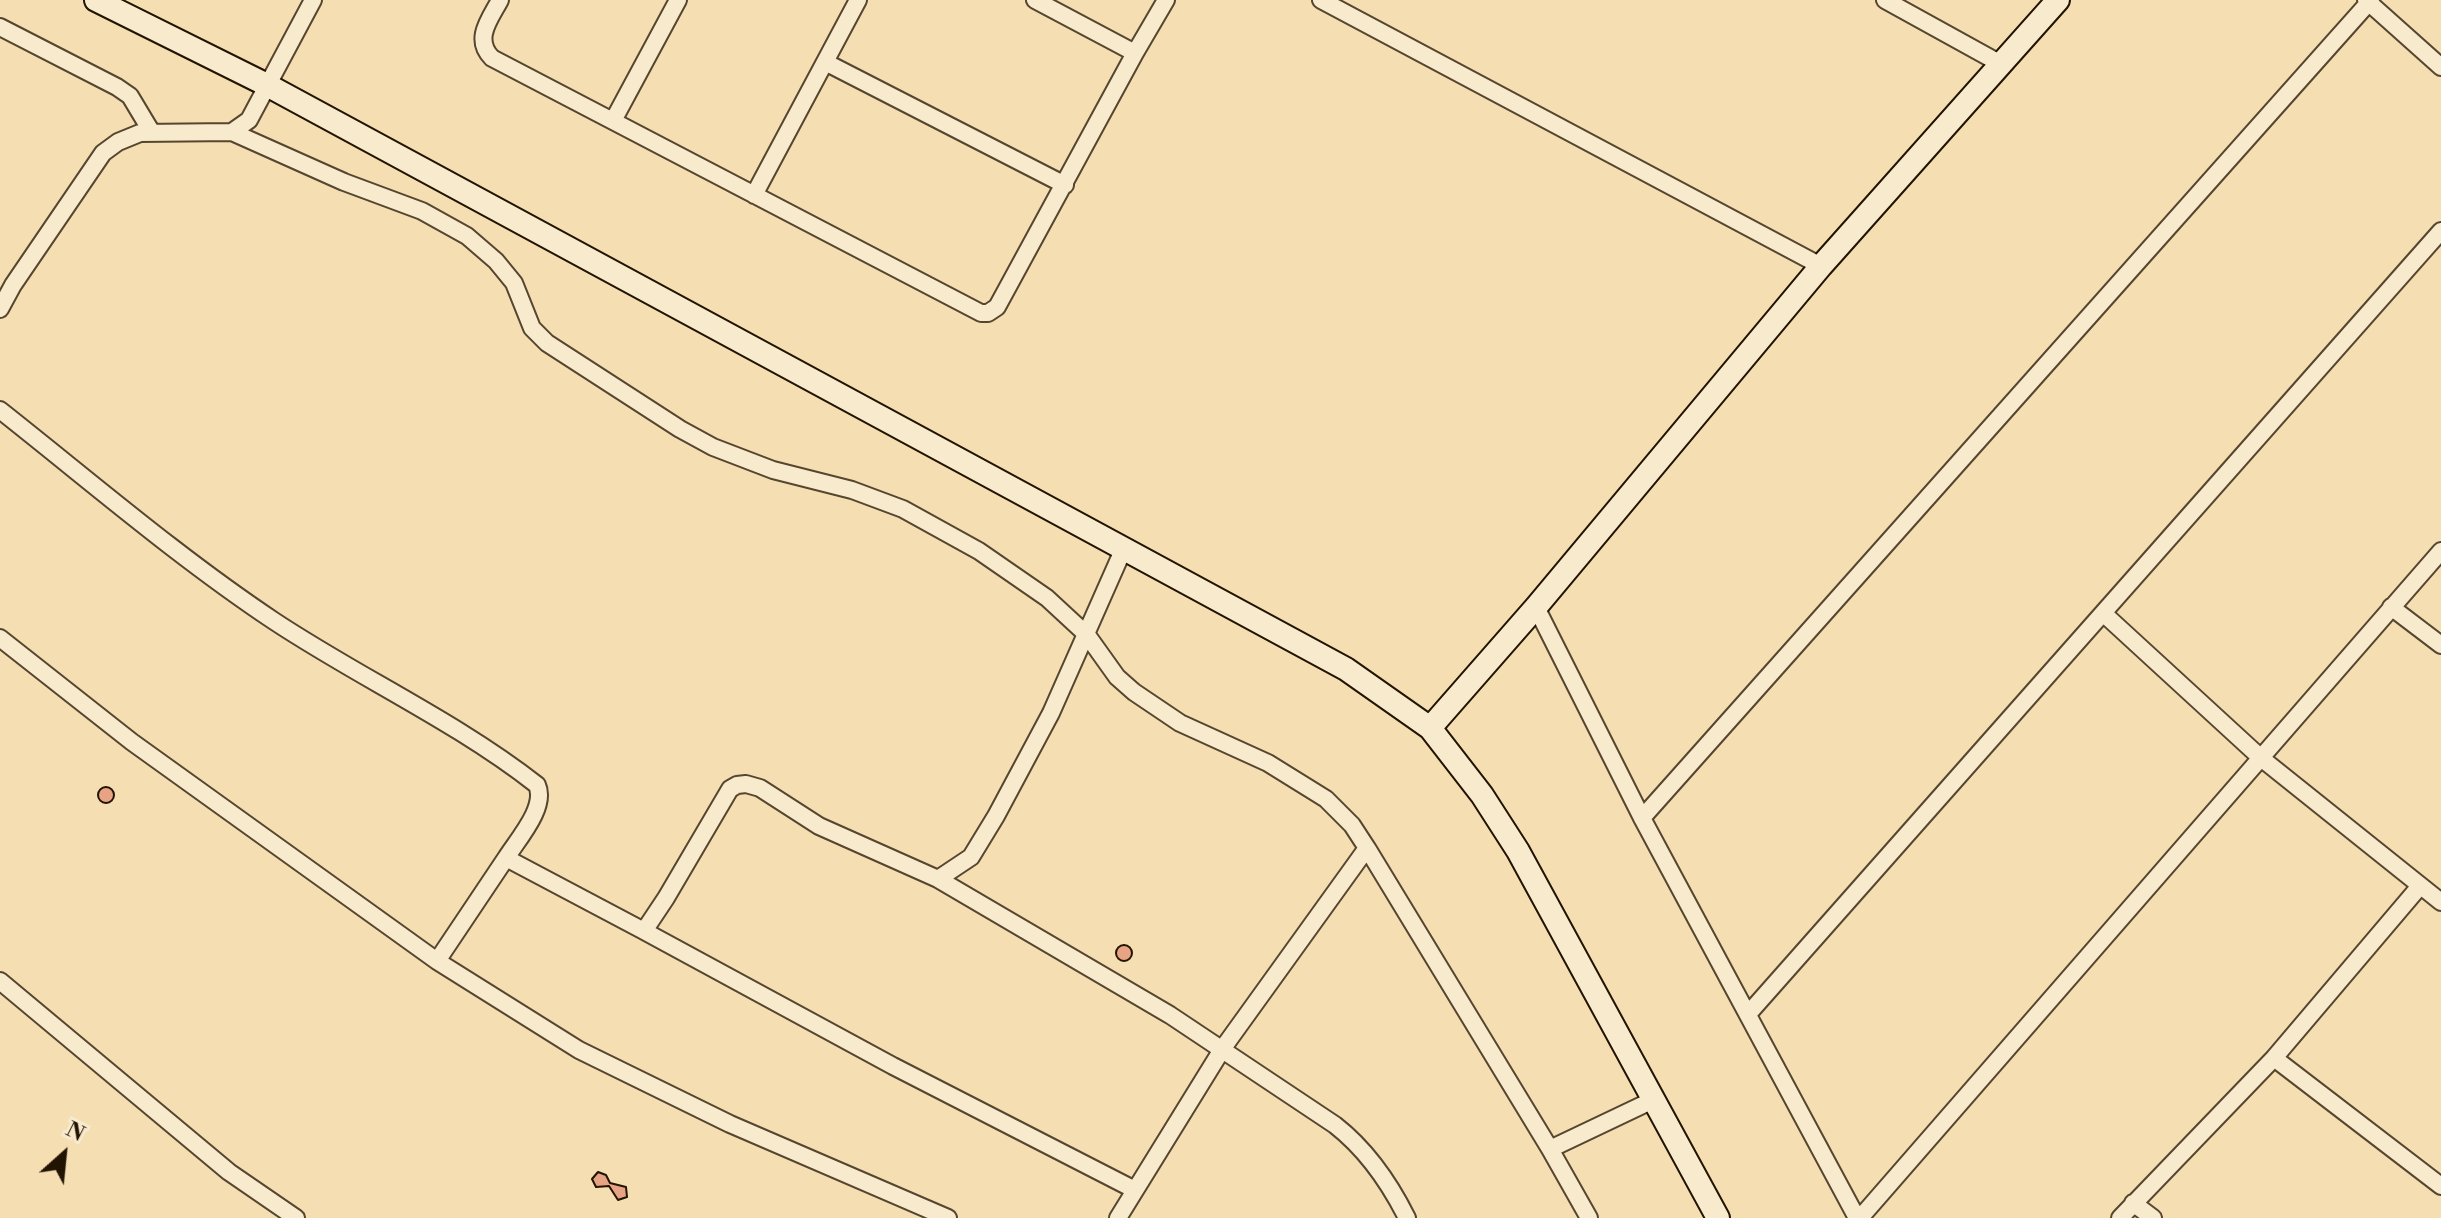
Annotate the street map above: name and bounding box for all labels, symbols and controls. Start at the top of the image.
north arrow [24,1114,104,1194]
text: N [61,1116,89,1148]

